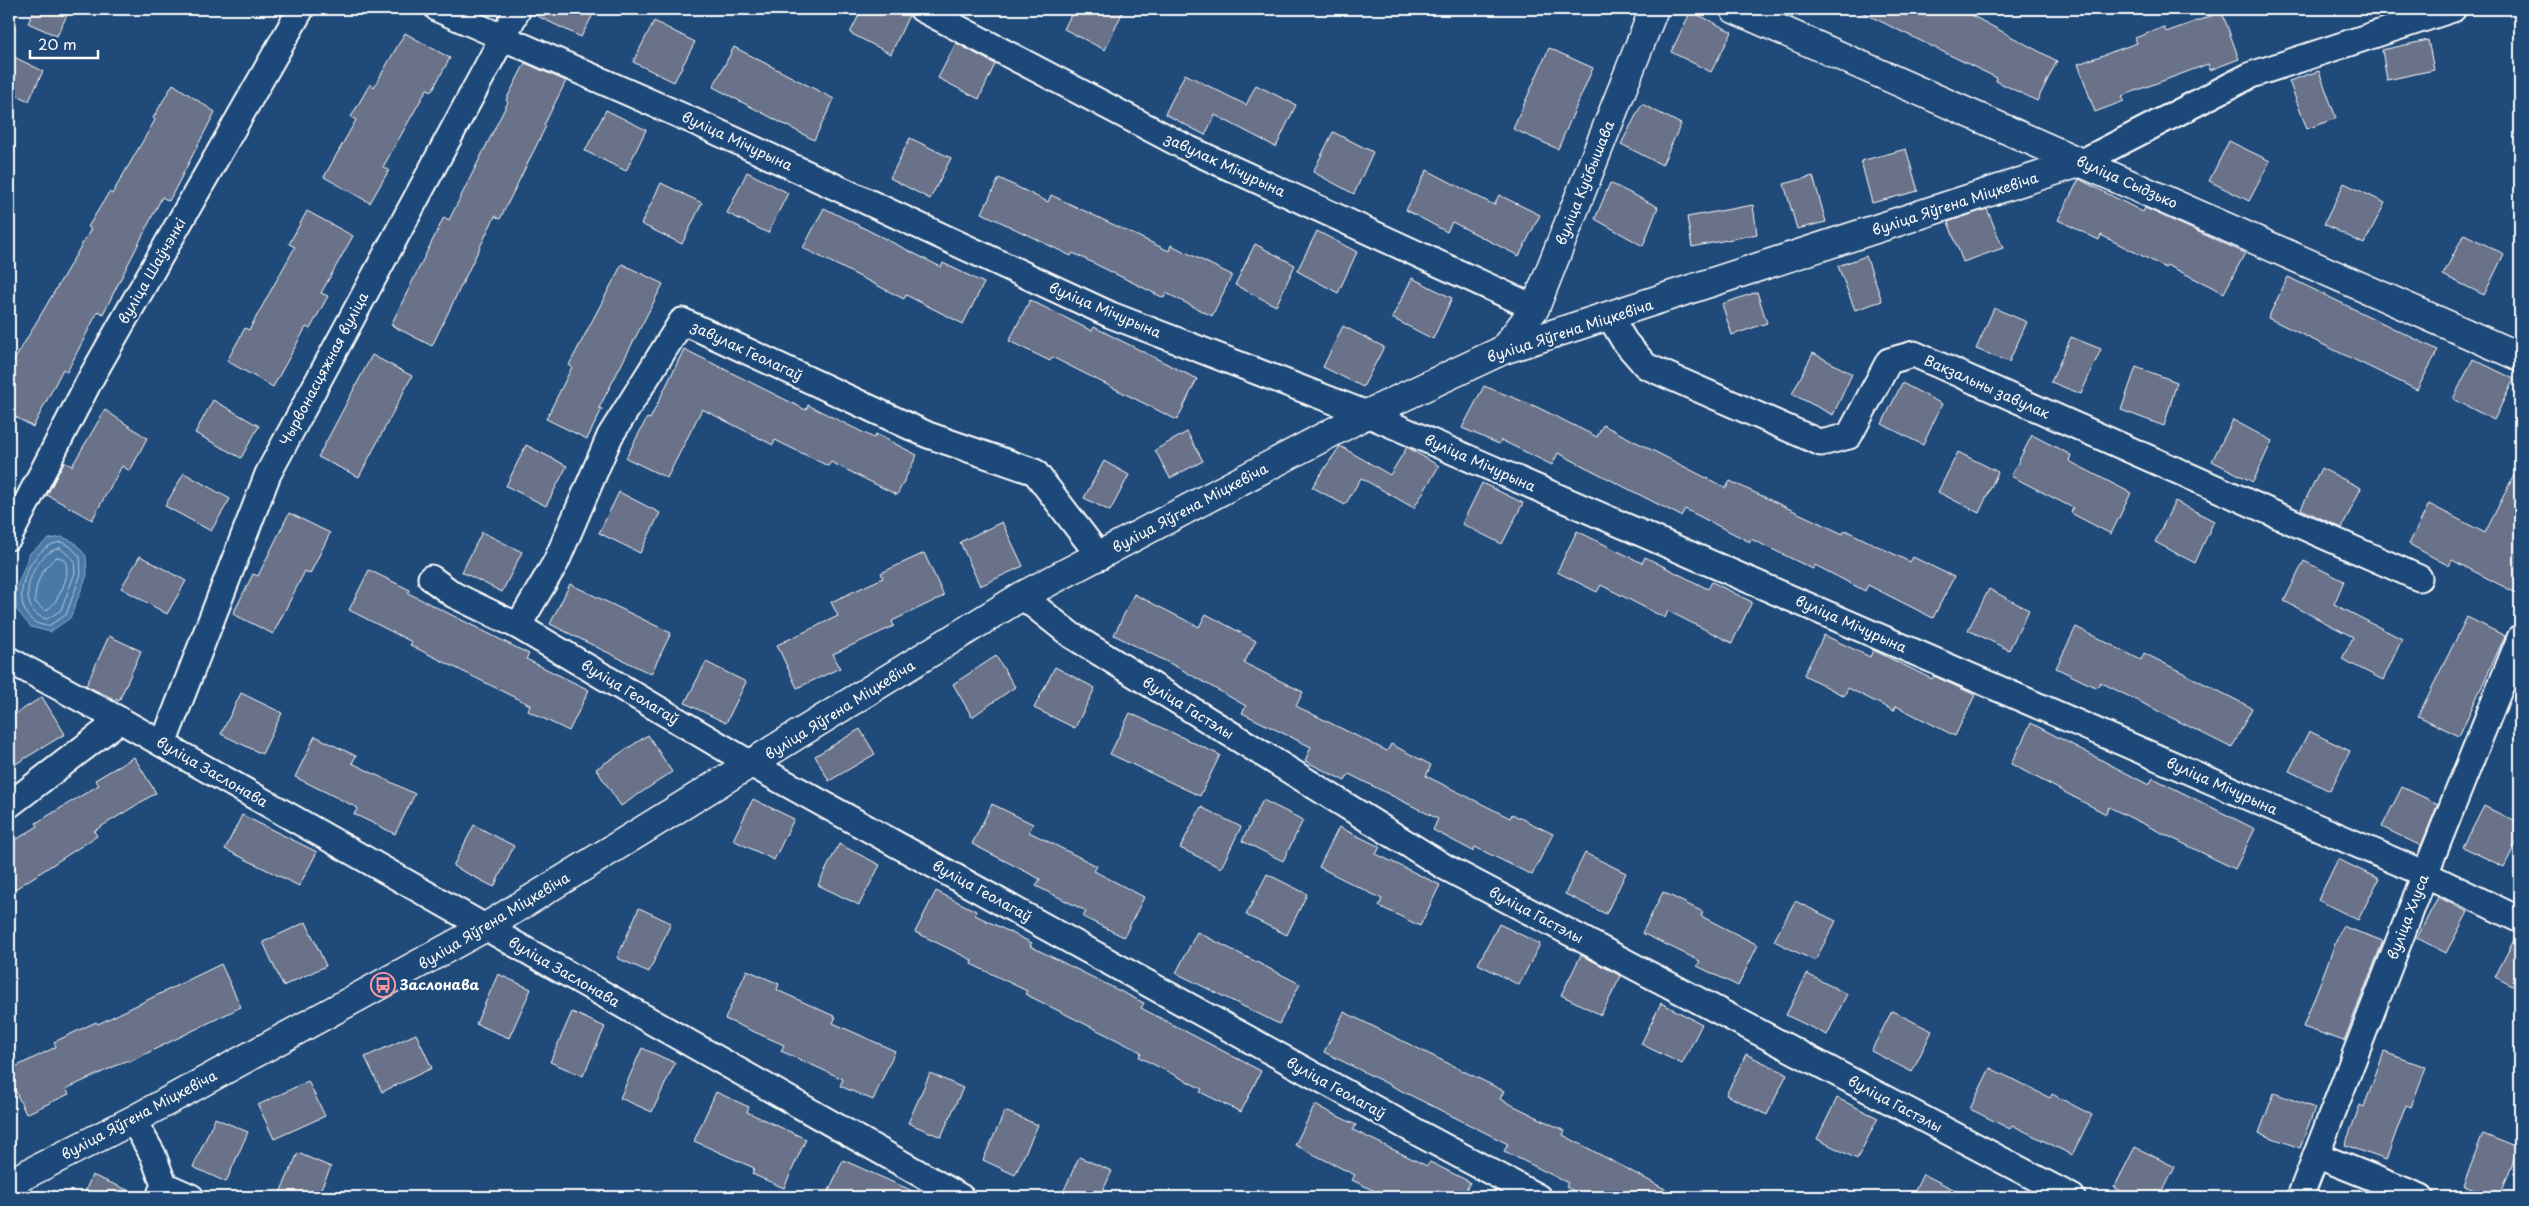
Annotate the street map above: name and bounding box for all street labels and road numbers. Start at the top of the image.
street label: вуліца Мічурына [678,106,796,176]
street label: вуліца Куйбышава [1550,117,1619,248]
street label: завулак Мічурына [1161,127,1289,202]
street label: вуліца Сыдзько [2073,150,2181,213]
street label: вуліца Яўгена Міцкевіча [1869,167,2041,240]
street label: вуліца Шаўчэнкі [113,214,191,328]
street label: вуліца Мічурына [1046,276,1165,343]
street label: Чырвонасцяжная вуліца [274,288,373,449]
street label: вуліца Яўгена Міцкевіча [1484,294,1656,367]
street label: завулак Геолагаў [687,315,806,386]
street label: Вакзальны завулак [1921,349,2054,424]
street label: вуліца Мічурына [1421,429,1540,497]
street label: вуліца Яўгена Міцкевіча [1108,457,1272,558]
street label: вуліца Мічурына [1792,590,1911,658]
street label: вуліца Геолагаў [577,654,683,729]
street label: вуліца Яўгена Міцкевіча [761,654,919,764]
street label: вуліца Гастэлы [1139,671,1238,744]
street label: вуліца Заслонава [153,731,272,812]
street label: вуліца Мічурына [2163,752,2282,820]
street label: вуліца Геолагаў [929,855,1036,927]
street label: вуліца Яўгена Міцкевіча [414,867,574,974]
street label: вуліца Хлуса [2382,871,2434,963]
street label: вуліца Гастэлы [1485,881,1587,948]
street label: вуліца Заслонава [505,931,624,1012]
street label: вуліца Геолагаў [1283,1052,1390,1124]
street label: вуліца Яўгена Міцкевіча [57,1064,221,1165]
street label: вуліца Гастэлы [1844,1070,1946,1137]

